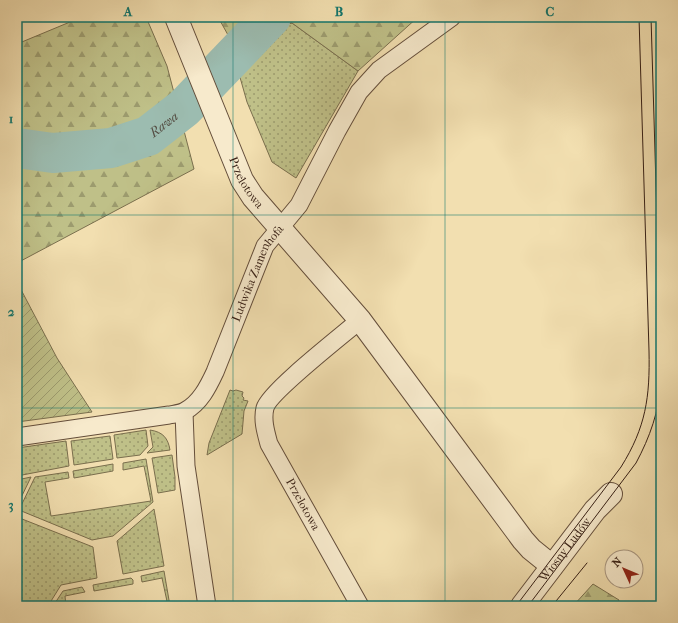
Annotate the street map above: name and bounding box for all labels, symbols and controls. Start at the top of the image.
text: A [123,4,133,19]
text: B [335,4,344,19]
text: C [546,4,555,19]
water label: Rawa [146,108,181,141]
text: 1 [9,111,14,126]
street label: Przelotowa [226,155,267,211]
street label: Ludwika Zamenhofa [229,222,287,324]
text: 2 [8,304,15,319]
street label: Przelotowa [283,476,323,533]
text: 3 [8,497,14,513]
street label: Wiosny Ludów [536,514,594,585]
north arrow [604,549,644,589]
text: N [610,554,625,570]

